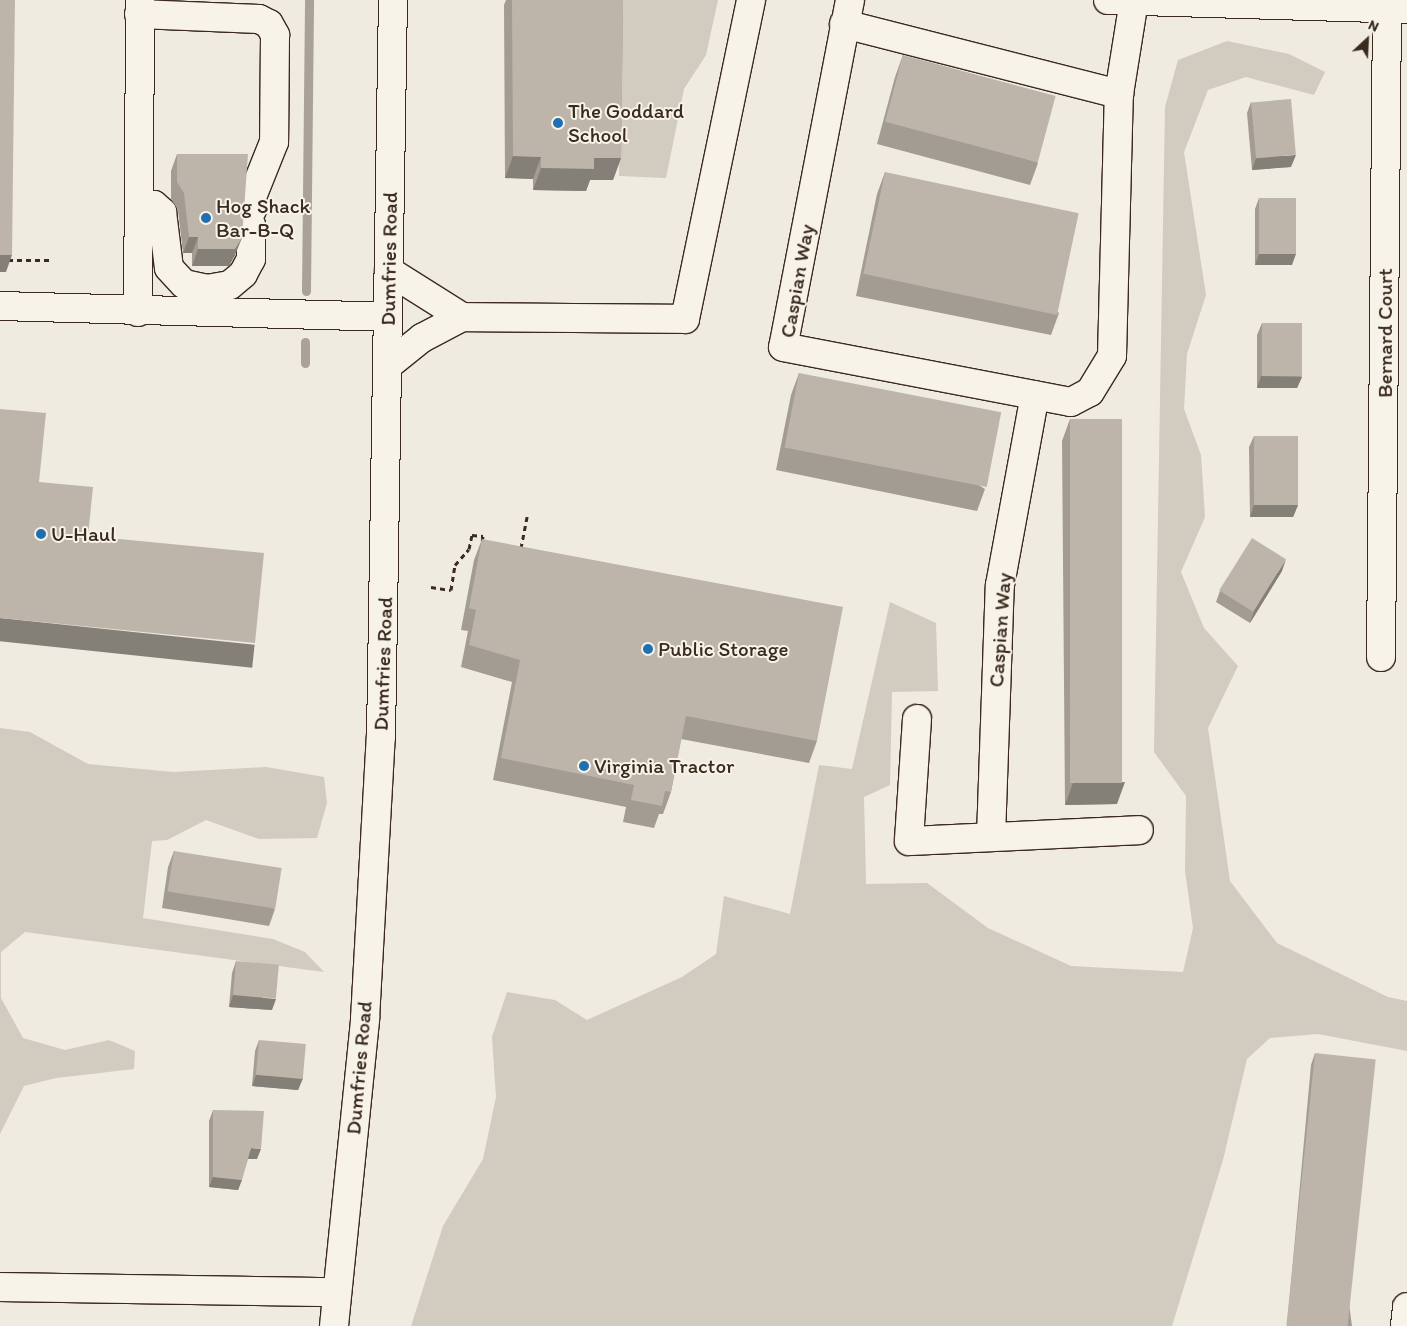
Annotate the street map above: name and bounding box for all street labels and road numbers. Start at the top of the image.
street label: Dumfries Road [375,192,403,326]
street label: Caspian Way [775,222,819,340]
street label: Bernard Court [1372,268,1398,398]
street label: Caspian Way [983,572,1017,688]
street label: Dumfries Road [368,596,398,732]
street label: Dumfries Road [341,1000,377,1136]

